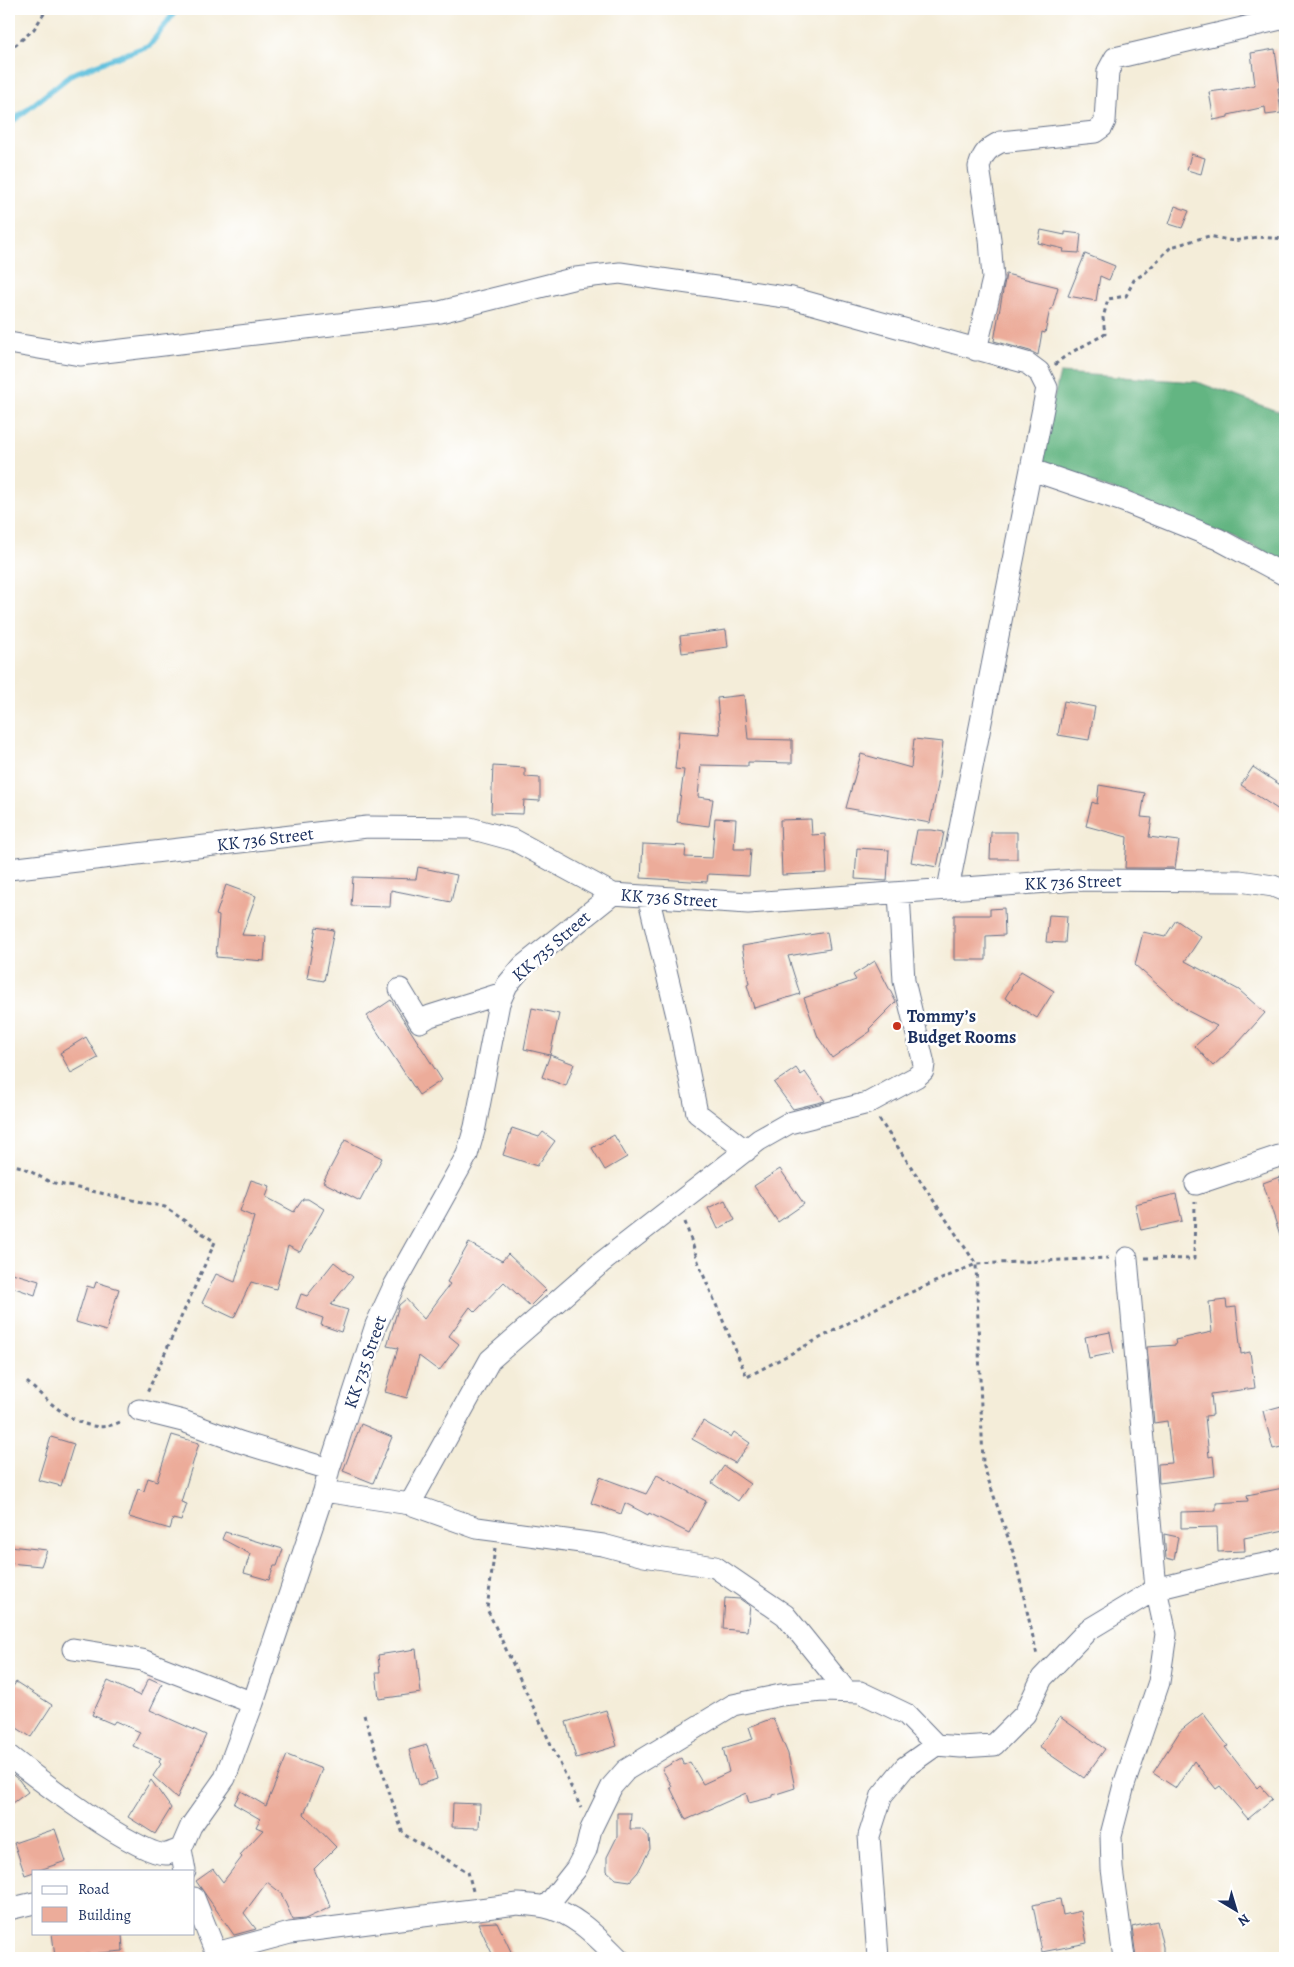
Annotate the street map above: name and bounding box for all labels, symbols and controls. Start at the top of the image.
street label: KK 736 Street [215,821,315,857]
street label: KK 736 Street [1024,868,1122,896]
street label: KK 736 Street [620,883,718,913]
street label: KK 735 Street [507,905,595,987]
place label: Tommy’s Budget Rooms [907,1004,1016,1049]
marker: Tommy’s Budget Rooms [891,1020,903,1032]
street label: KK 735 Street [338,1312,392,1412]
legend [32,1870,195,1934]
text: Road [78,1879,110,1899]
north arrow [1212,1884,1262,1934]
text: Building [78,1905,131,1925]
text: N [1234,1909,1254,1930]

